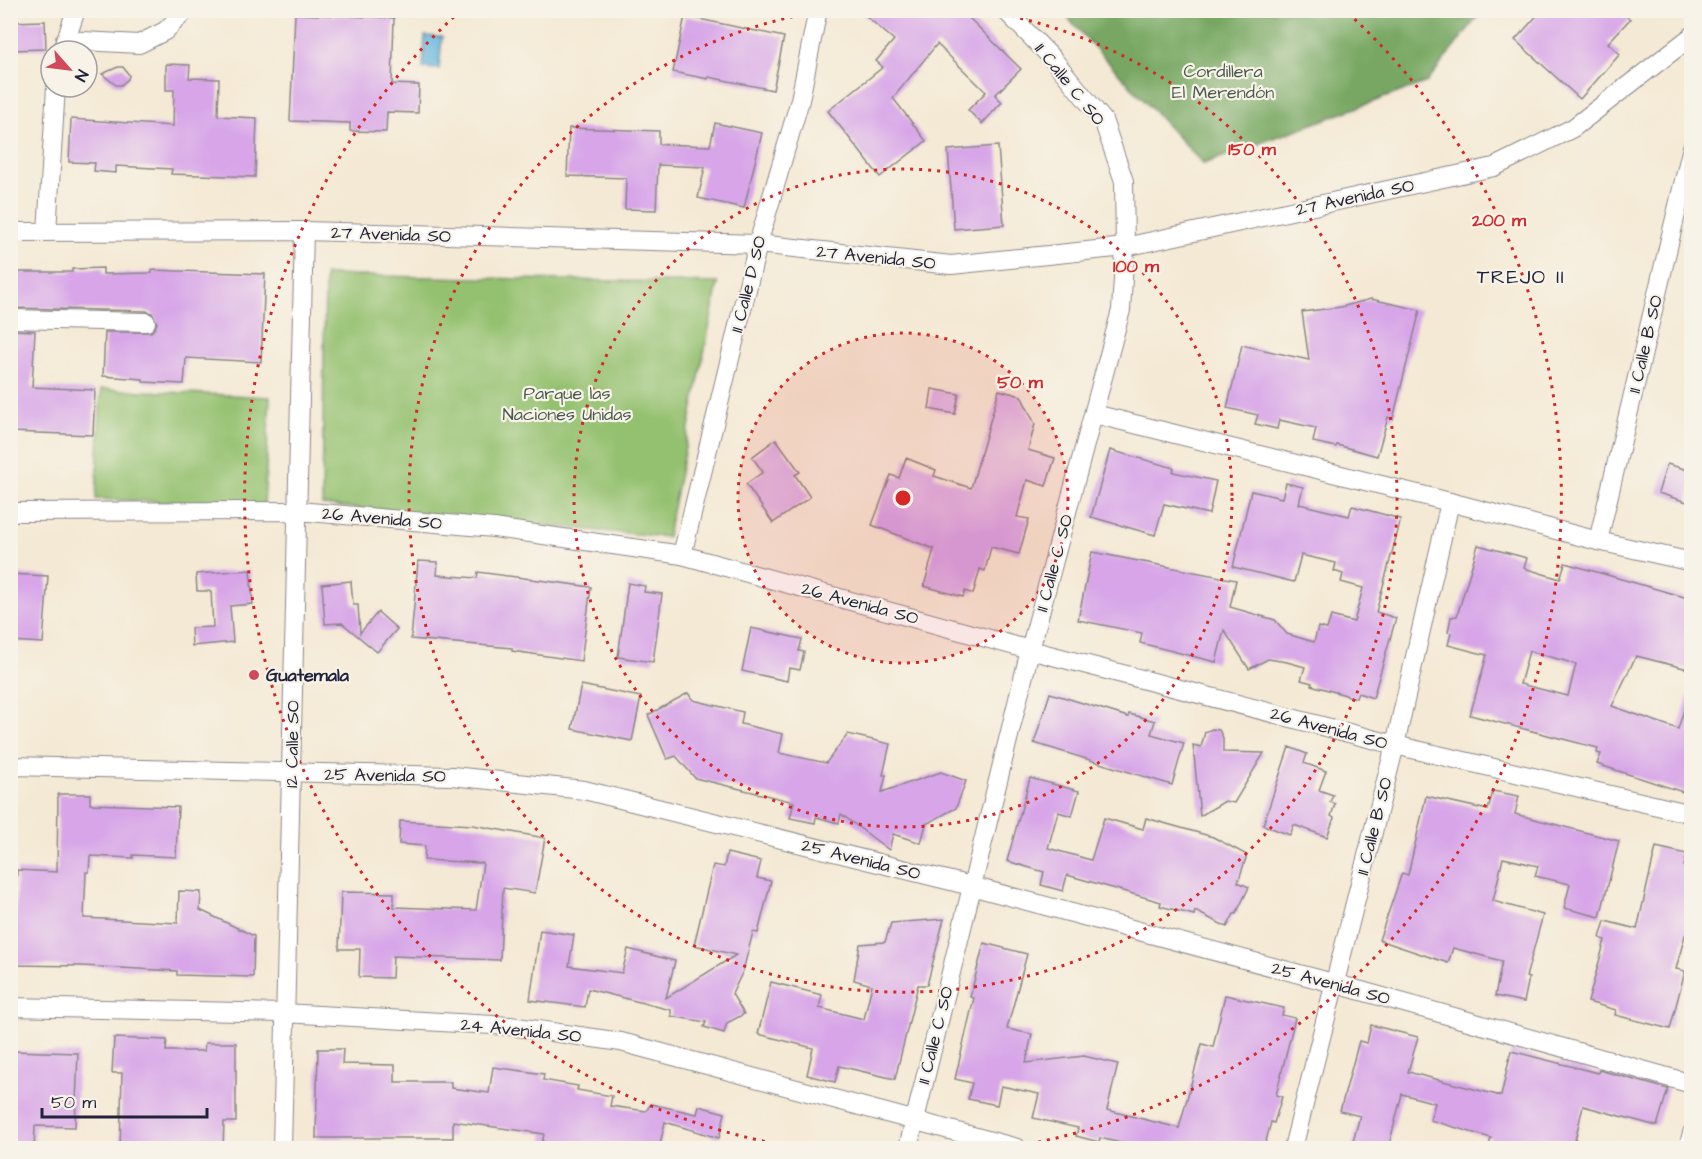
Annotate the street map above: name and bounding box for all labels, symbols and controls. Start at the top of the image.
street label: 11 Calle C SO [1028,38,1111,131]
north arrow [39,39,99,99]
park label: Cordillera El Merendón [1172,59,1274,105]
text: N [69,66,93,85]
text: 150 m [1228,137,1277,162]
street label: 27 Avenida SO [1294,173,1416,222]
text: 200 m [1471,208,1527,233]
street label: 27 Avenida SO [331,220,451,249]
street label: 11 Calle D SO [724,233,773,335]
street label: 27 Avenida SO [815,239,937,276]
text: 100 m [1113,254,1160,279]
district label: TREJO II [1477,263,1565,291]
street label: 11 Calle B SO [1622,293,1669,396]
text: 50 m [997,370,1044,395]
park label: Parque las Naciones Unidas [503,381,631,427]
centre of rings [893,488,913,508]
street label: 26 Avenida SO [321,501,443,536]
street label: 11 Calle C SO [1029,512,1079,615]
street label: 26 Avenida SO [799,576,921,631]
place label: Guatemala [266,663,350,688]
marker: Guatemala [247,668,261,682]
street label: 12 Calle SO [279,700,306,788]
street label: 26 Avenida SO [1268,701,1390,756]
street label: 25 Avenida SO [324,762,446,789]
street label: 11 Calle B SO [1350,775,1399,878]
street label: 25 Avenida SO [799,833,923,886]
street label: 25 Avenida SO [1269,956,1393,1011]
street label: 11 Calle C SO [911,984,960,1087]
street label: 24 Avenida SO [459,1012,583,1049]
scale bar [42,1081,207,1119]
text: 50 m [51,1090,96,1115]

